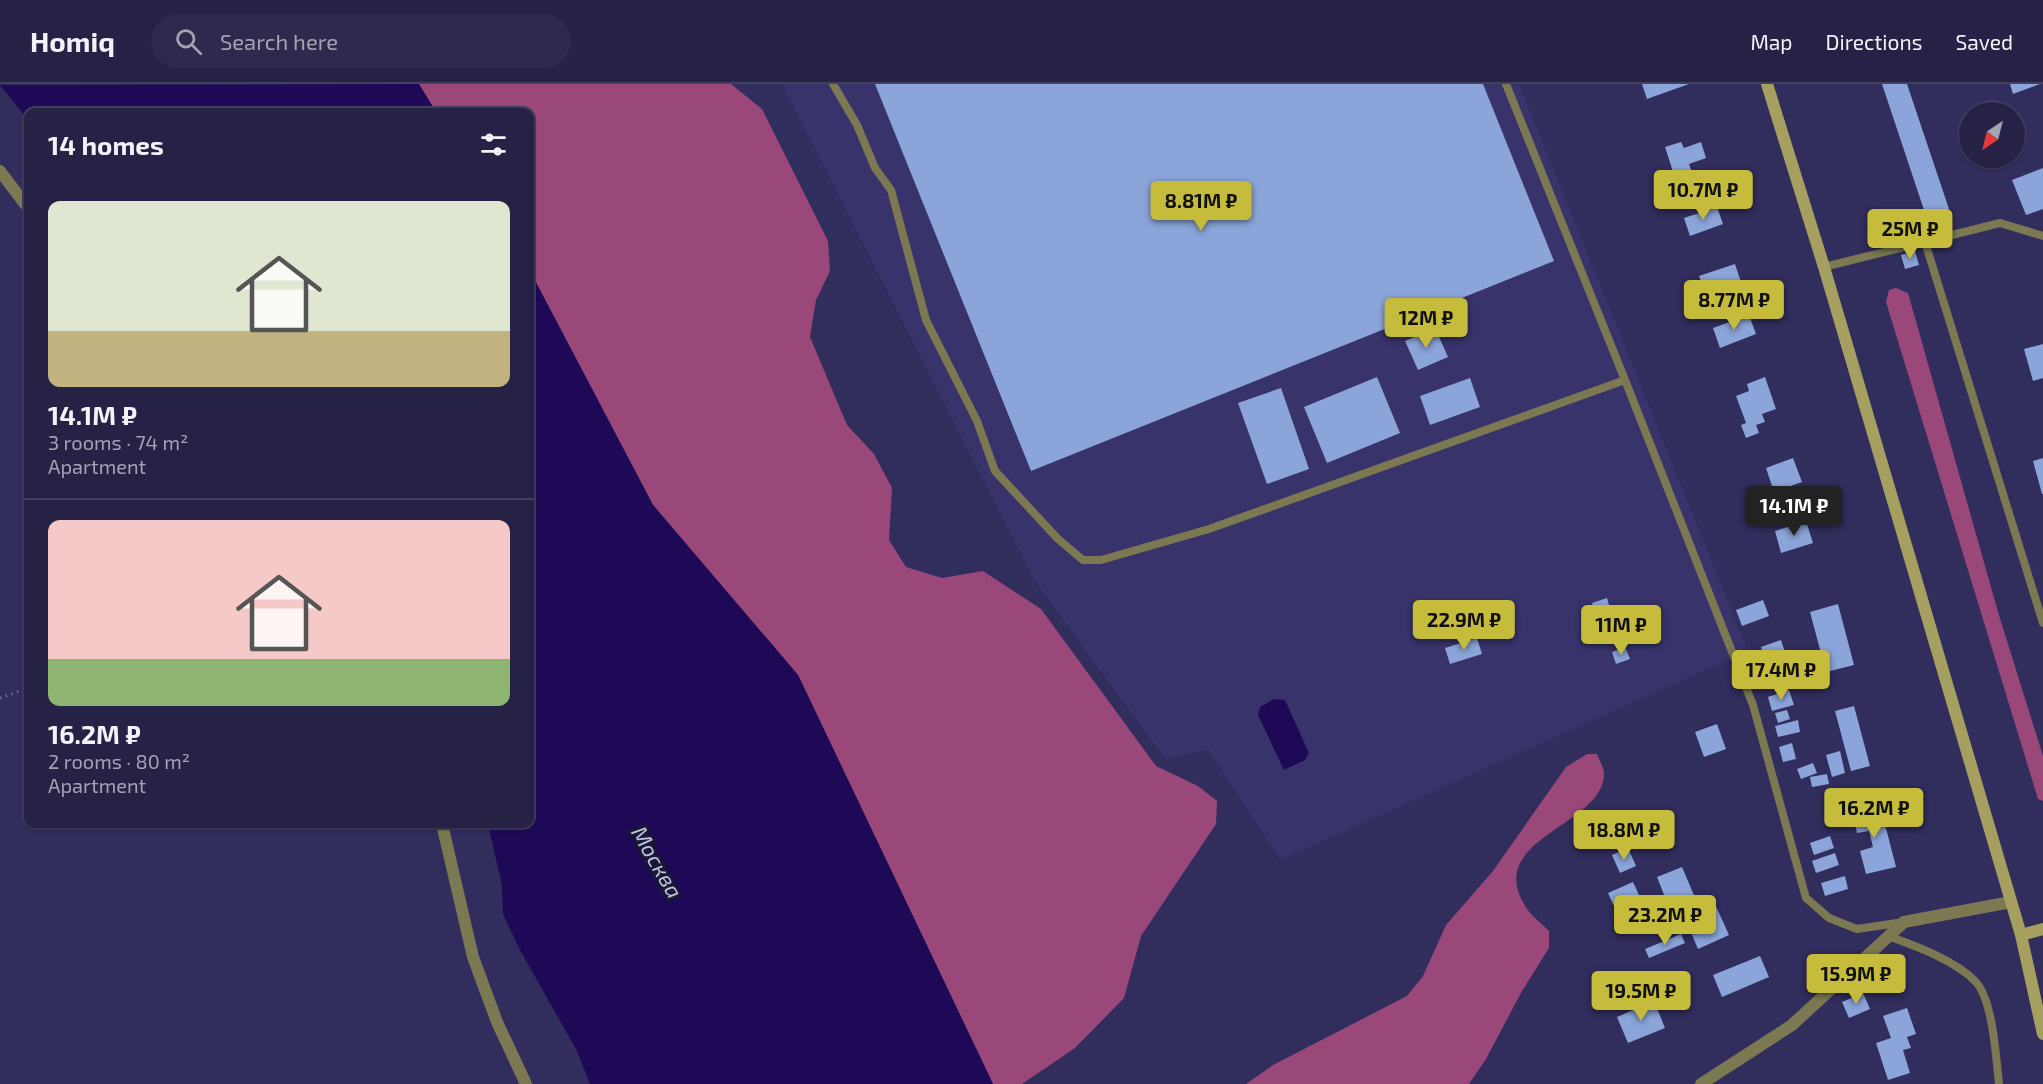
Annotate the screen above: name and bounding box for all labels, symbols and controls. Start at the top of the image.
search box [151,14,571,68]
text: Homiq [30,24,115,58]
icon: search [172,25,205,58]
text: Search here [220,28,338,54]
text: Map [1750,29,1793,54]
text: Directions [1826,29,1922,54]
text: Saved [1955,29,2013,54]
north arrow [1959,102,2025,168]
map controls [1959,102,2025,168]
icon: filters [477,128,510,161]
text: 14 homes [48,129,164,160]
pin: 10.7M ₽ [1648,170,1758,221]
text: 10.7M ₽ [1668,177,1738,201]
pin: 8.81M ₽ [1146,181,1256,232]
text: 8.81M ₽ [1165,188,1237,212]
pin: 25M ₽ [1868,209,1952,260]
text: 25M ₽ [1881,216,1939,240]
icon: home [225,240,333,348]
pin: 8.77M ₽ [1679,280,1789,331]
text: 8.77M ₽ [1698,287,1770,311]
pin: 12M ₽ [1384,298,1468,349]
text: 12M ₽ [1399,305,1453,329]
text: 14.1M ₽ [48,399,137,430]
text: 3 rooms · 74 m² [48,430,188,454]
text: Apartment [48,454,146,478]
pin: 14.1M ₽ [1739,486,1849,537]
text: 14.1M ₽ [1760,493,1828,517]
icon: home [225,559,333,667]
pin: 22.9M ₽ [1409,600,1519,651]
pin: 11M ₽ [1579,605,1663,656]
text: 22.9M ₽ [1427,607,1501,631]
text: 11M ₽ [1595,612,1647,636]
pin: 17.4M ₽ [1726,650,1836,701]
text: 17.4M ₽ [1746,657,1816,681]
text: 16.2M ₽ [48,718,141,749]
text: 2 rooms · 80 m² [48,749,190,773]
text: Apartment [48,773,146,797]
pin: 16.2M ₽ [1819,788,1929,839]
text: 16.2M ₽ [1838,795,1910,819]
pin: 18.8M ₽ [1569,810,1679,861]
text: 18.8M ₽ [1588,817,1660,841]
water label: Москва [627,821,689,902]
pin: 23.2M ₽ [1610,895,1720,946]
text: 23.2M ₽ [1628,902,1702,926]
pin: 15.9M ₽ [1801,954,1911,1005]
text: 15.9M ₽ [1821,961,1891,985]
pin: 19.5M ₽ [1586,971,1696,1022]
text: 19.5M ₽ [1606,978,1676,1002]

